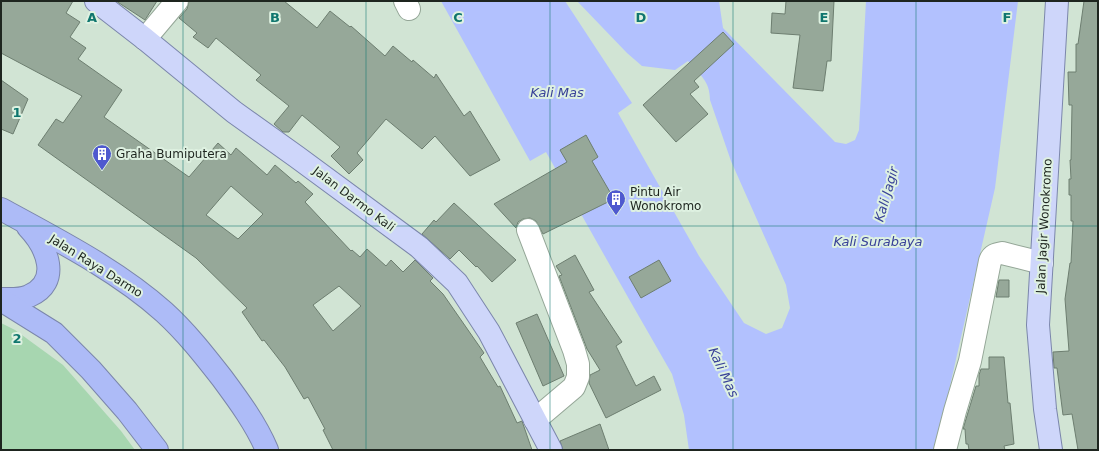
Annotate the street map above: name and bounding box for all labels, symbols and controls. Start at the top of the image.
text: A [87,10,97,25]
text: B [270,10,280,25]
text: C [453,10,463,25]
text: D [636,10,647,25]
text: E [820,10,828,25]
text: F [1003,10,1011,25]
water label: Kali Mas [530,85,584,100]
text: 1 [12,105,22,120]
building icon: Graha Bumiputera [91,143,113,171]
place label: Graha Bumiputera [116,147,227,161]
street label: Jalan Jagir Wonokromo [1033,158,1055,295]
street label: Jalan Darmo Kali [310,163,398,234]
water label: Kali Jagir [871,163,902,223]
place label: Pintu Air Wonokromo [630,185,701,213]
building icon: Pintu Air Wonokromo [605,188,627,216]
street label: Jalan Raya Darmo [46,231,145,300]
water label: Kali Surabaya [833,234,923,249]
text: 2 [12,331,22,346]
water label: Kali Mas [705,345,742,400]

